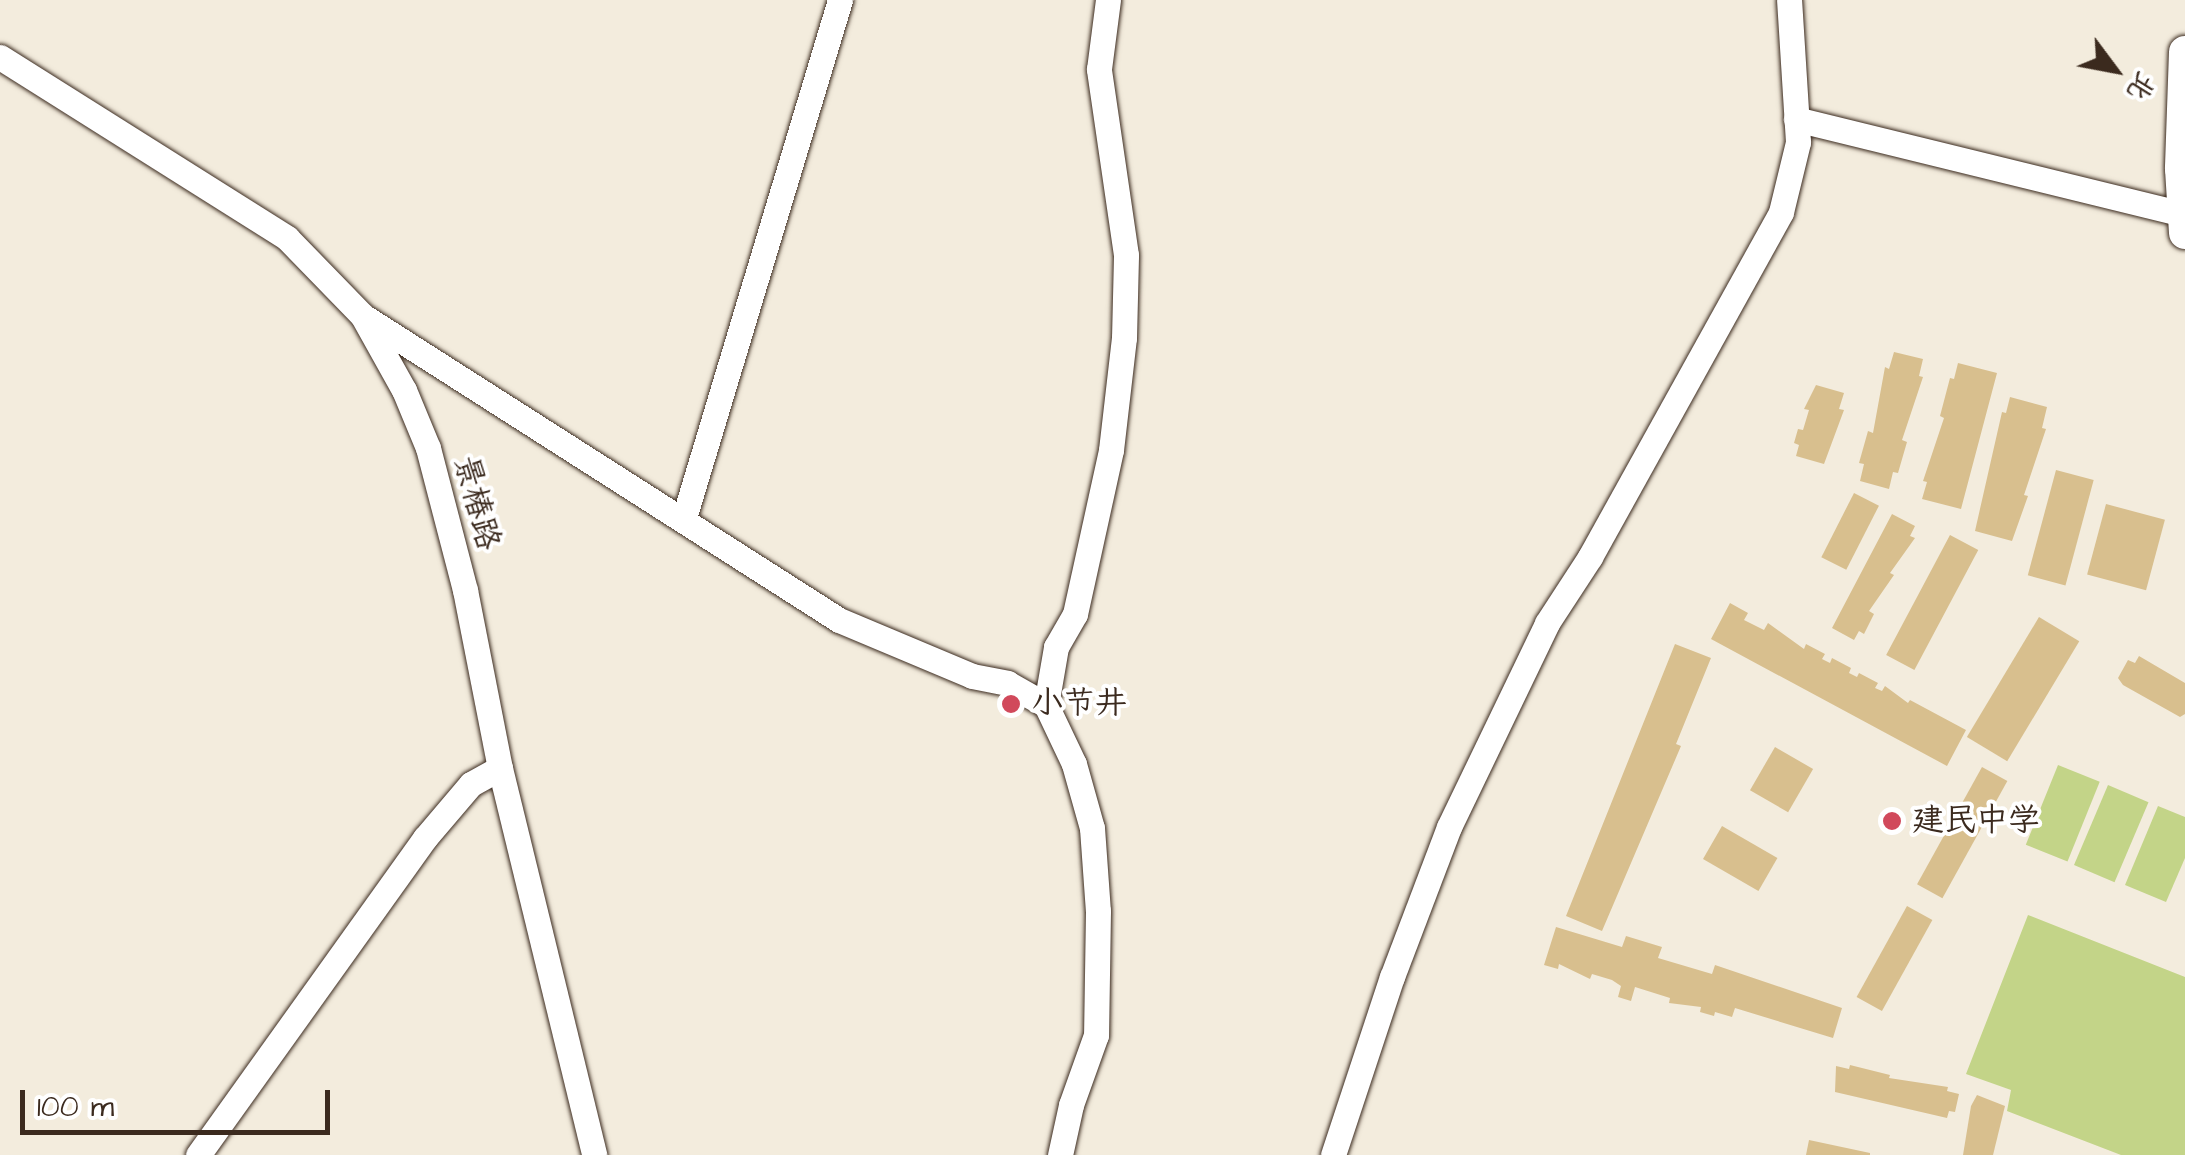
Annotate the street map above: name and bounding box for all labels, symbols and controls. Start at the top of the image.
north arrow [2065,20,2165,120]
text: 北 [2117,64,2165,108]
street label: 景椿路 [445,452,507,554]
place label: 小节井 [1031,685,1127,723]
marker: 小节井 [1000,693,1022,715]
place label: 建民中学 [1912,802,2040,840]
marker: 建民中学 [1881,810,1903,832]
scale bar [25,1070,335,1132]
text: 100 m [37,1086,114,1128]

